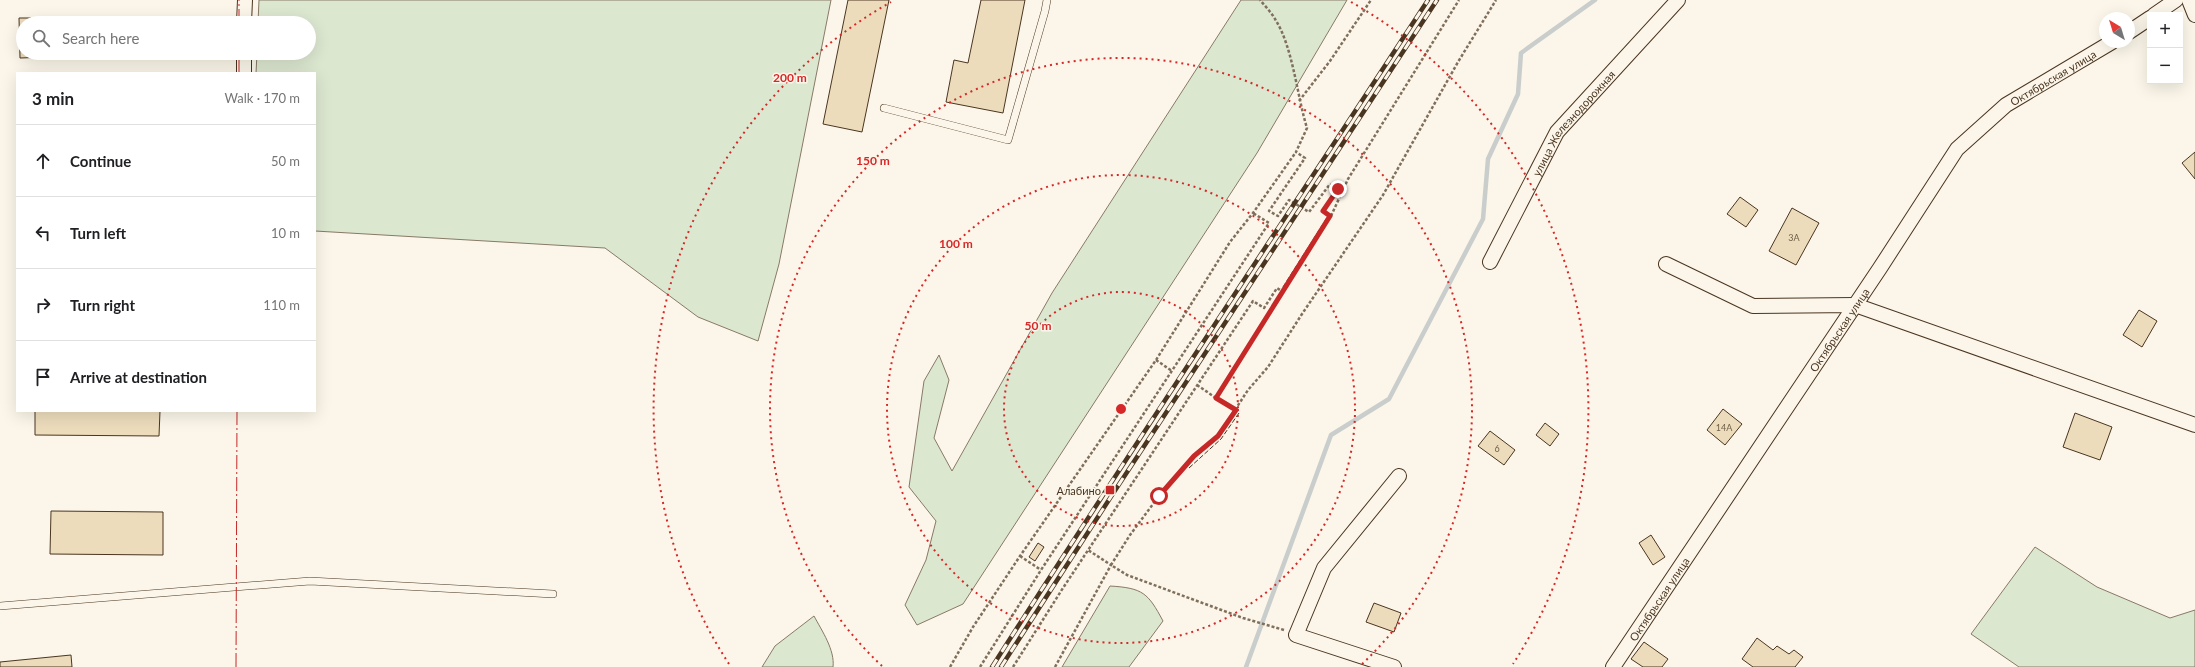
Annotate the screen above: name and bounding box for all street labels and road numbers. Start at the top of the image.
street label: Октябрьская улица [2007,47,2098,108]
street label: улица Железнодорожная [1529,67,1617,178]
street label: Октябрьская улица [1806,285,1871,374]
street label: Октябрьская улица [1626,555,1691,643]

